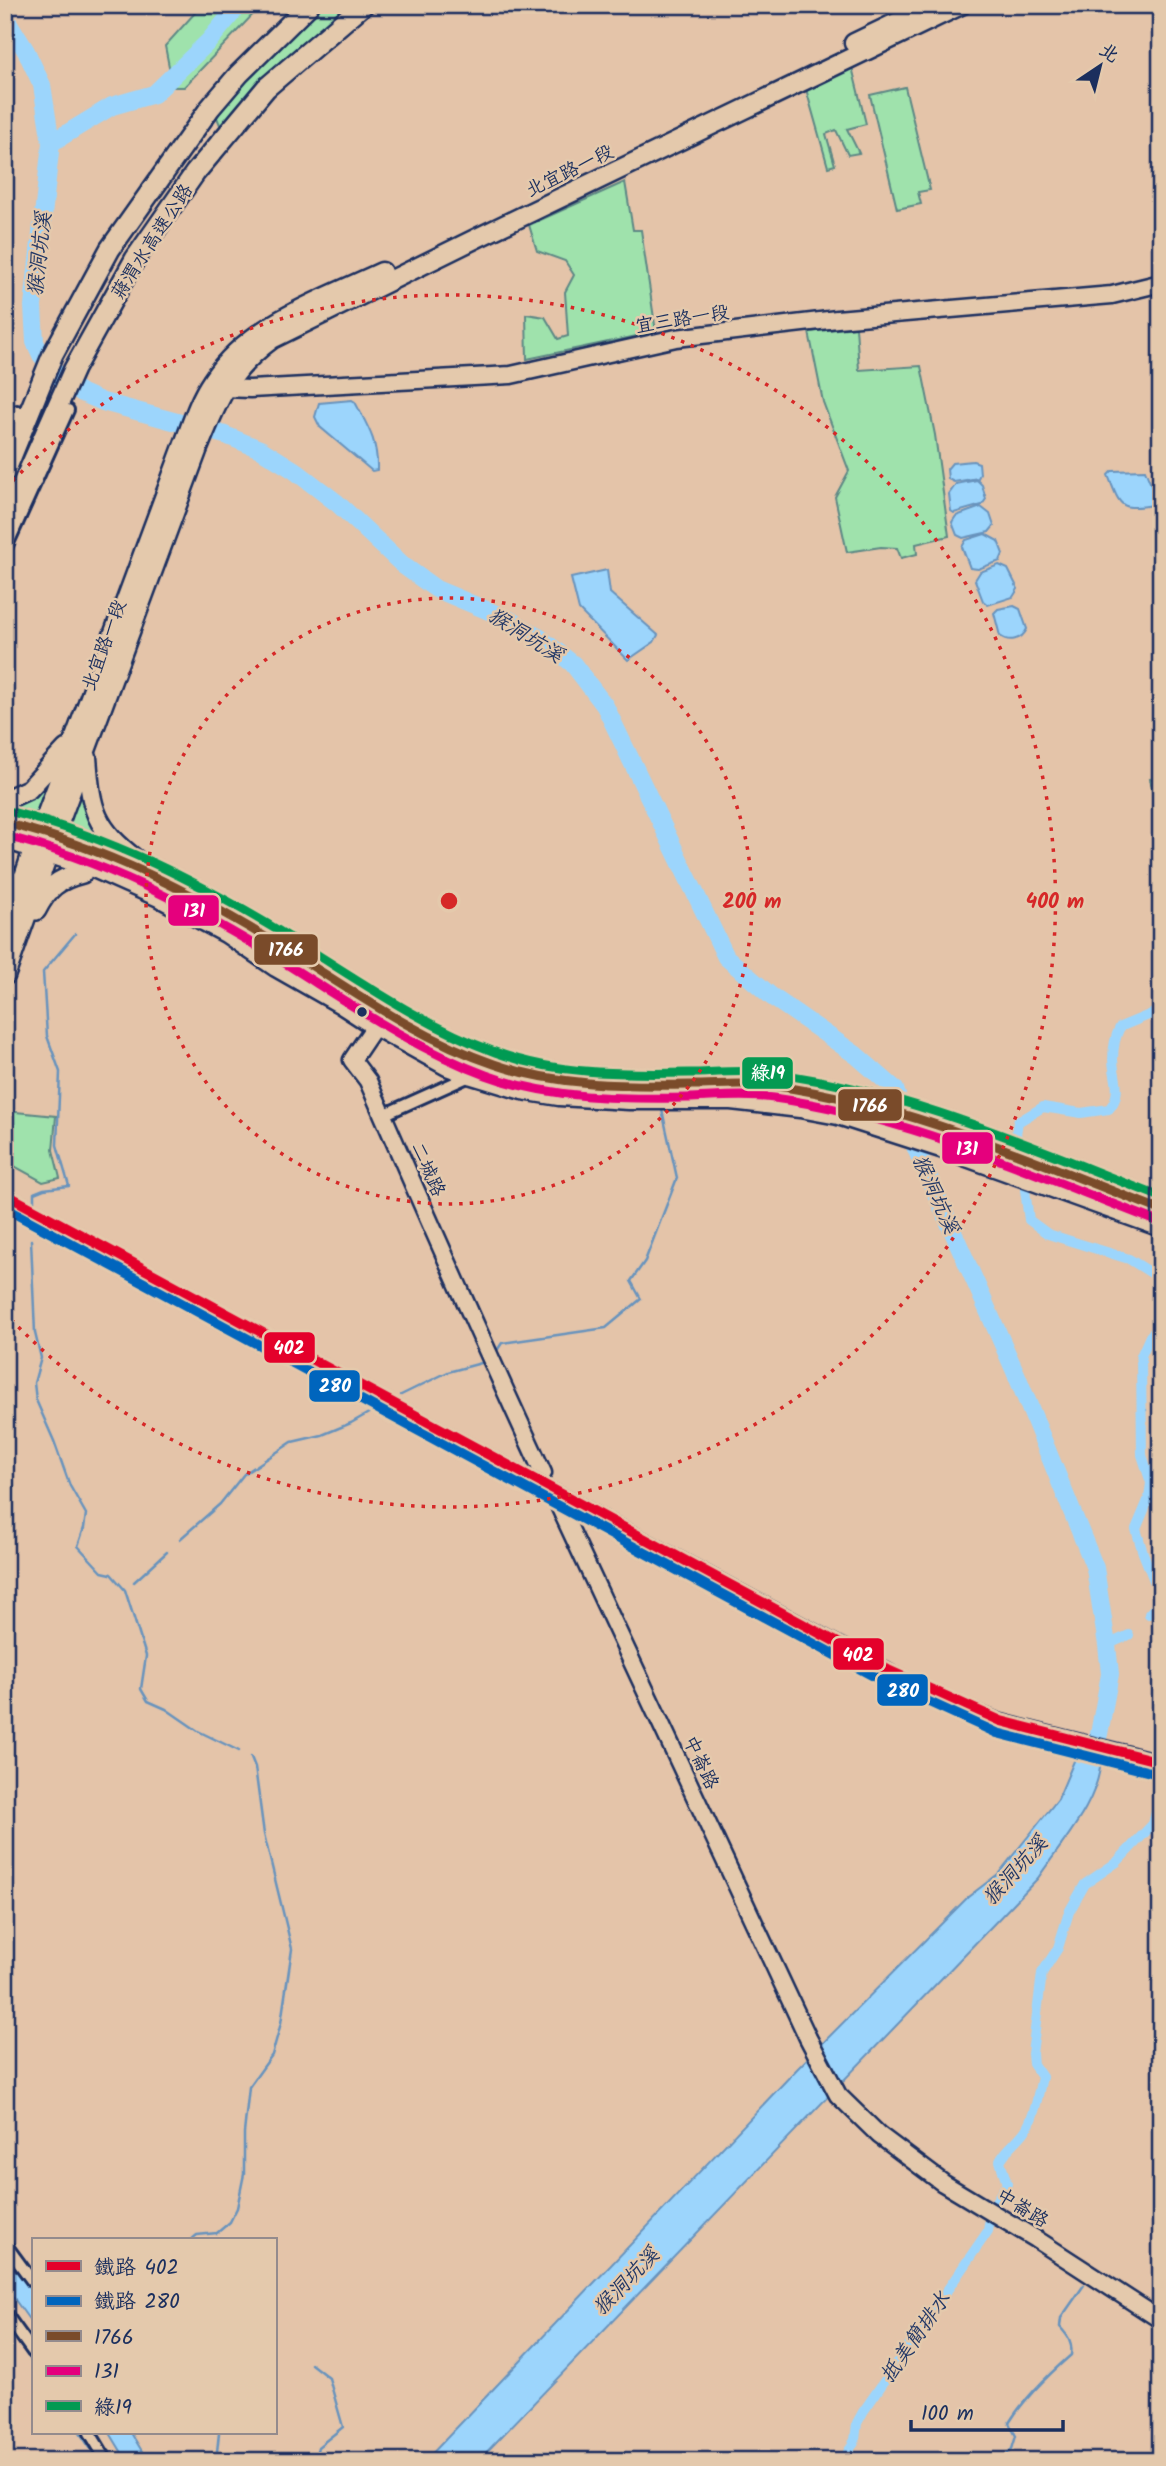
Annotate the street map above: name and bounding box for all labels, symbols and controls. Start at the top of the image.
north arrow [1064,32,1134,102]
text: 北 [1092,36,1125,71]
street label: 北宜路一段 [521,137,619,206]
street label: 蔣渭水高速公路 [104,178,201,306]
water label: 猴洞坑溪 [20,210,61,298]
street label: 宜三路一段 [633,298,732,342]
street label: 北宜路一段 [75,596,135,695]
water label: 猴洞坑溪 [481,600,570,673]
text: 200 m [722,886,782,919]
text: 400 m [1026,886,1084,919]
centre of rings [437,889,461,913]
line badge: 131 [167,894,220,927]
text: 131 [183,897,205,927]
line badge: 1766 [253,933,319,966]
text: 1766 [268,936,304,966]
unlabelled marker [355,1005,369,1019]
line badge: 綠19 [741,1056,794,1090]
text: 綠19 [751,1059,786,1089]
line badge: 1766 [837,1088,903,1122]
text: 1766 [852,1092,888,1122]
line badge: 131 [941,1131,994,1165]
text: 131 [956,1135,978,1165]
street label: 二城路 [402,1138,452,1202]
water label: 猴洞坑溪 [902,1150,967,1241]
line badge: 402 [263,1331,316,1364]
text: 402 [273,1334,305,1364]
line badge: 280 [308,1369,361,1403]
text: 280 [319,1372,351,1402]
line badge: 402 [832,1637,885,1671]
text: 402 [842,1641,874,1671]
line badge: 280 [876,1673,929,1707]
text: 280 [887,1677,919,1707]
street label: 中崙路 [675,1731,726,1795]
water label: 猴洞坑溪 [976,1828,1057,1913]
street label: 中崙路 [990,2181,1054,2236]
legend [32,2238,276,2434]
water label: 猴洞坑溪 [586,2240,669,2324]
text: 鐵路 402 [94,2252,179,2285]
water label: 抵美簡排水 [873,2285,960,2390]
text: 鐵路 280 [94,2286,180,2319]
text: 1766 [94,2322,134,2355]
text: 131 [94,2356,119,2389]
scale bar [911,2389,1063,2433]
text: 綠19 [94,2392,132,2425]
text: 100 m [921,2398,974,2431]

